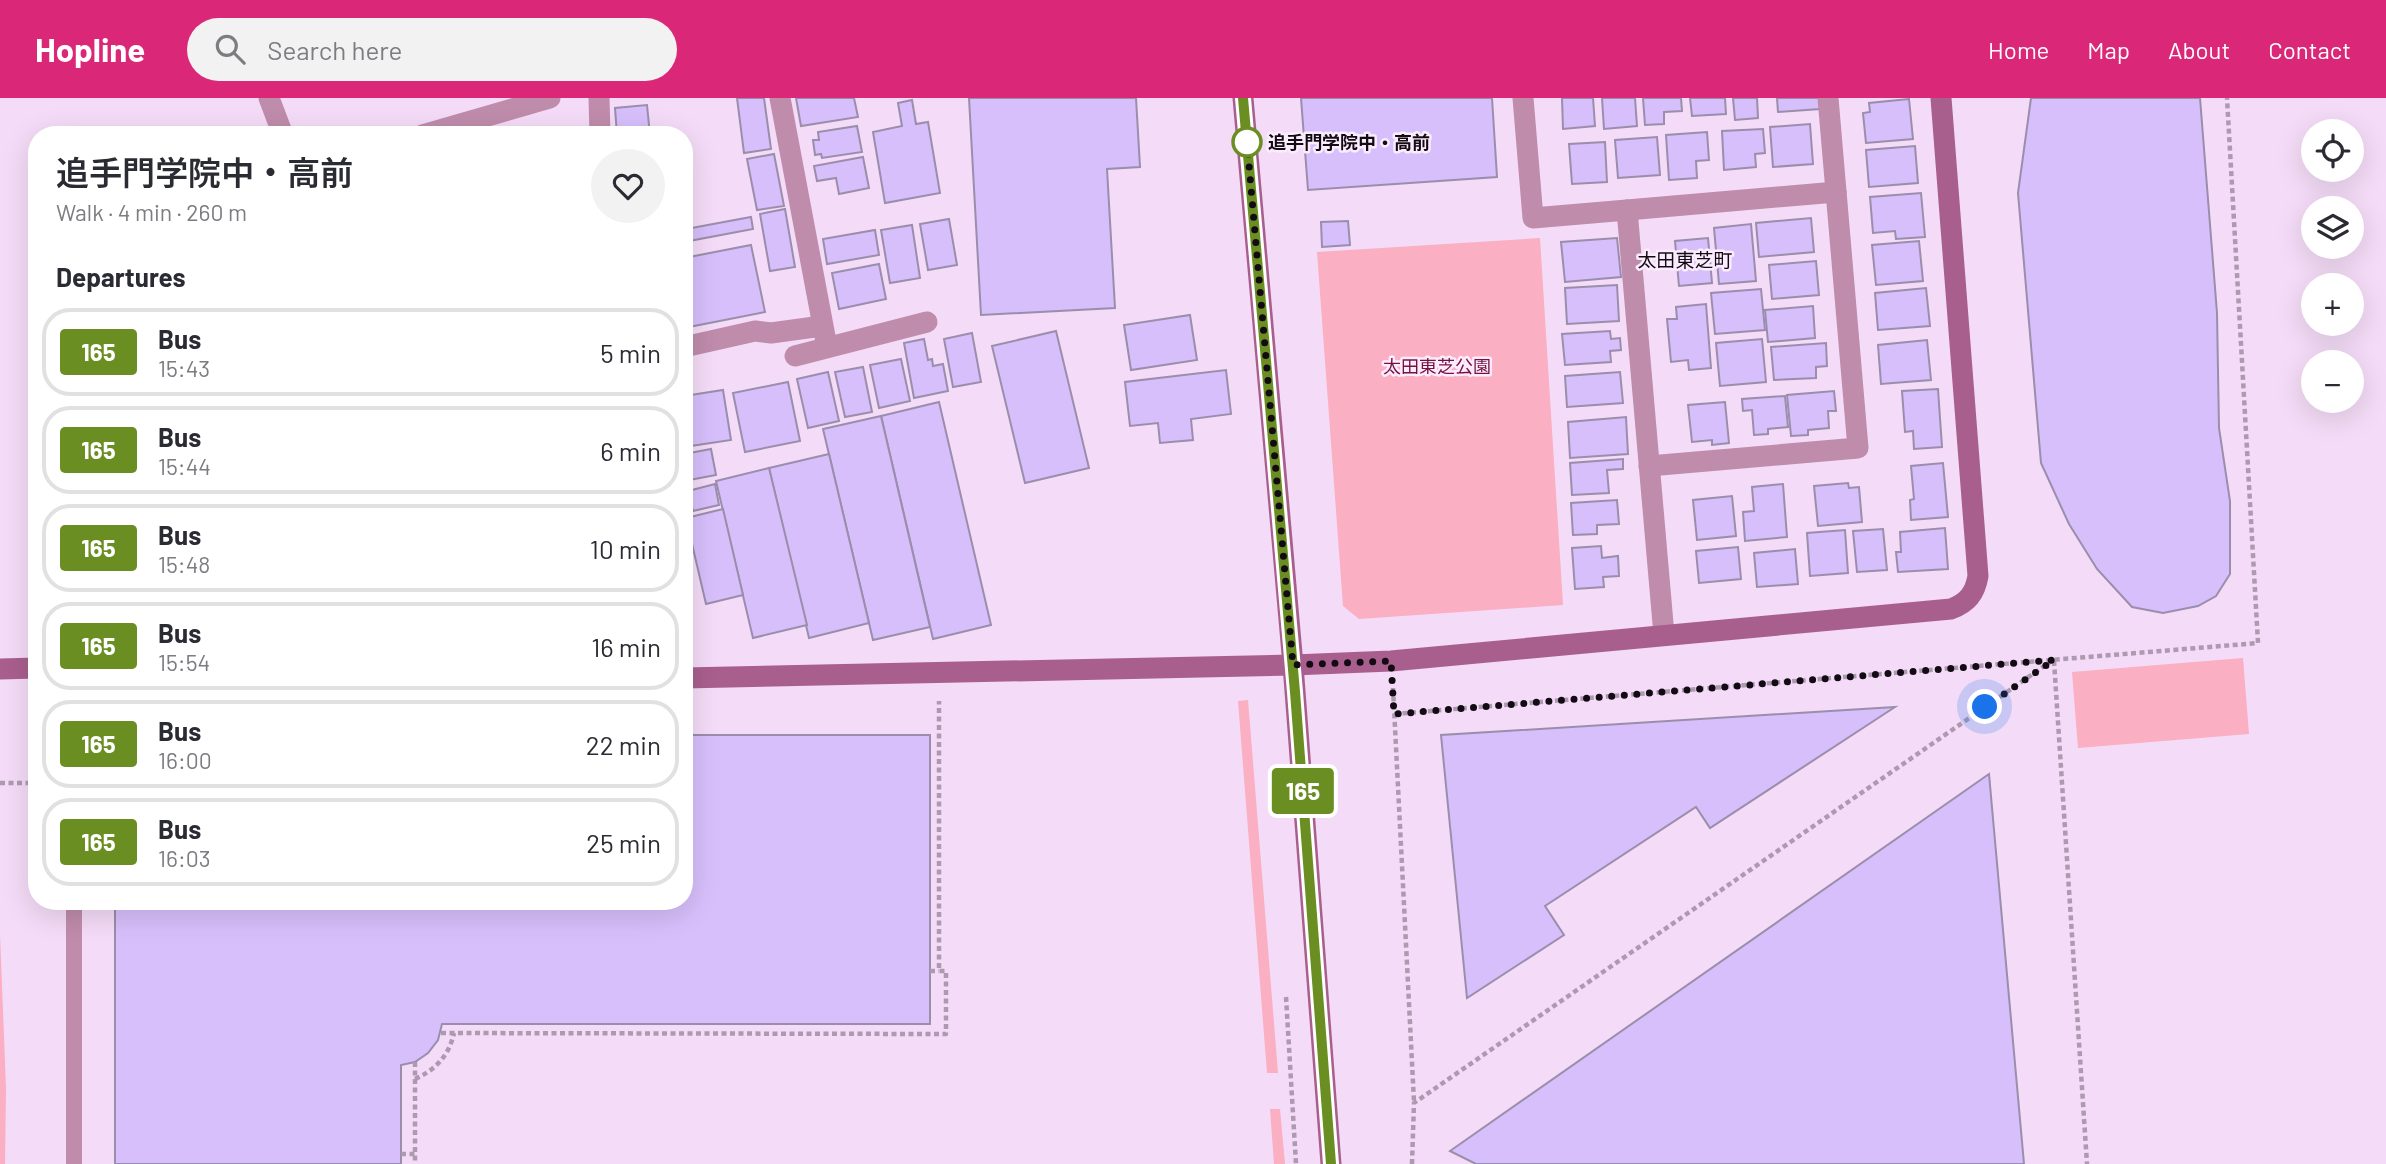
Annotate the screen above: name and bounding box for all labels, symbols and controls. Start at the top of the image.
search box [187,18,677,81]
text: Hopline [35,29,145,69]
icon: search [211,30,249,68]
text: Search here [267,34,402,65]
text: Home [1988,35,2049,64]
text: Map [2087,35,2130,64]
text: About [2168,35,2230,64]
text: Contact [2268,35,2351,64]
map controls [2301,119,2364,413]
button: locate [2301,119,2364,182]
marker: 追手門学院中・高前 [1232,127,1262,157]
place label: 追手門学院中・高前 [1268,131,1430,153]
button: heart [591,149,665,223]
text: 追手門学院中・高前 [56,152,353,192]
button: layers [2301,196,2364,259]
text: Walk · 4 min · 260 m [56,198,247,226]
district label: 太田東芝町 [1637,248,1733,271]
text: Departures [56,261,186,292]
button: + [2301,273,2364,336]
text: Bus [158,323,201,354]
text: 165 [81,337,116,366]
text: 5 min [600,337,661,368]
button: − [2301,350,2364,413]
text: 15:43 [158,354,210,382]
park label: 太田東芝公園 [1383,355,1491,377]
text: Bus [158,421,201,452]
text: 165 [81,435,116,464]
text: 6 min [600,435,661,466]
text: 15:44 [158,452,211,480]
text: Bus [158,519,201,550]
text: 165 [81,533,116,562]
text: 10 min [590,533,661,564]
text: 15:48 [158,550,210,578]
text: Bus [158,617,201,648]
text: 165 [81,631,116,660]
text: 16 min [591,631,661,662]
text: 15:54 [158,648,210,676]
your location [1967,689,2002,724]
text: Bus [158,715,201,746]
text: 165 [81,729,116,758]
text: 22 min [586,729,661,760]
text: 16:00 [158,746,212,774]
line badge: 165 [1263,768,1343,814]
text: 165 [1286,776,1320,805]
text: Bus [158,813,201,844]
text: 165 [81,827,116,856]
text: 25 min [586,827,661,858]
text: 16:03 [158,844,211,872]

